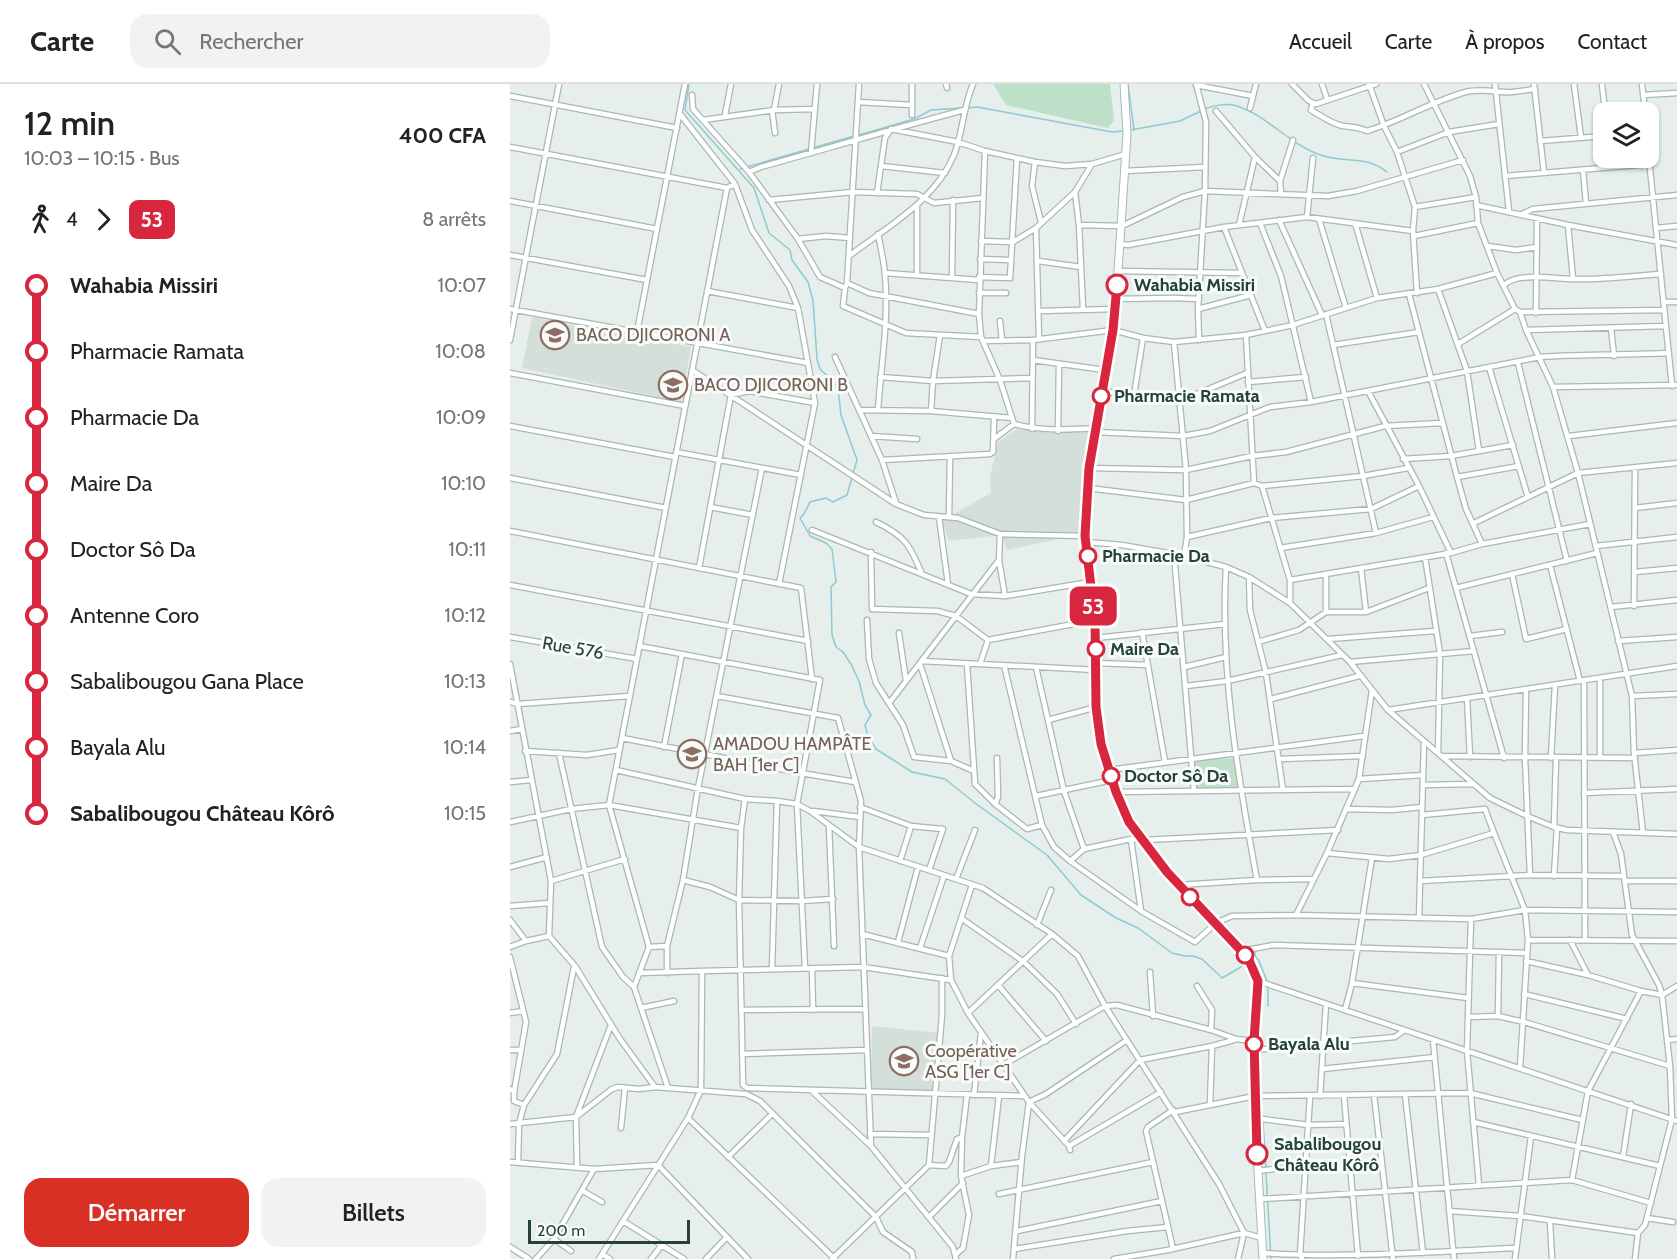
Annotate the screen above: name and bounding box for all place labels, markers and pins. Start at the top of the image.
marker: Wahabia Missiri [1106,274,1128,296]
place label: Wahabia Missiri [1134,274,1255,296]
school or university icon: BACO DJICORONI A [539,319,571,351]
place label: BACO DJICORONI A [576,324,730,346]
school or university icon: BACO DJICORONI B [657,369,689,401]
place label: BACO DJICORONI B [694,374,848,396]
place label: Pharmacie Ramata [1114,385,1260,407]
marker: Pharmacie Ramata [1092,387,1110,405]
place label: Pharmacie Da [1102,545,1210,567]
marker: Pharmacie Da [1079,547,1097,565]
place label: Maire Da [1110,638,1179,660]
marker: Maire Da [1087,640,1105,658]
place label: AMADOU HAMPÂTE BAH [1er C] [713,733,871,776]
school or university icon: AMADOU HAMPÂTE BAH [1er C] [676,738,708,770]
place label: Doctor Sô Da [1124,765,1228,787]
marker: Doctor Sô Da [1102,767,1120,785]
unlabelled marker [1181,888,1199,906]
unlabelled marker [1236,946,1254,964]
place label: Bayala Alu [1268,1033,1350,1055]
marker: Bayala Alu [1245,1035,1263,1053]
place label: Coopérative ASG [1er C] [925,1040,1017,1083]
school or university icon: Coopérative ASG [1er C] [888,1045,920,1077]
place label: Sabalibougou Château Kôrô [1274,1133,1381,1176]
marker: Sabalibougou Château Kôrô [1246,1143,1268,1165]

